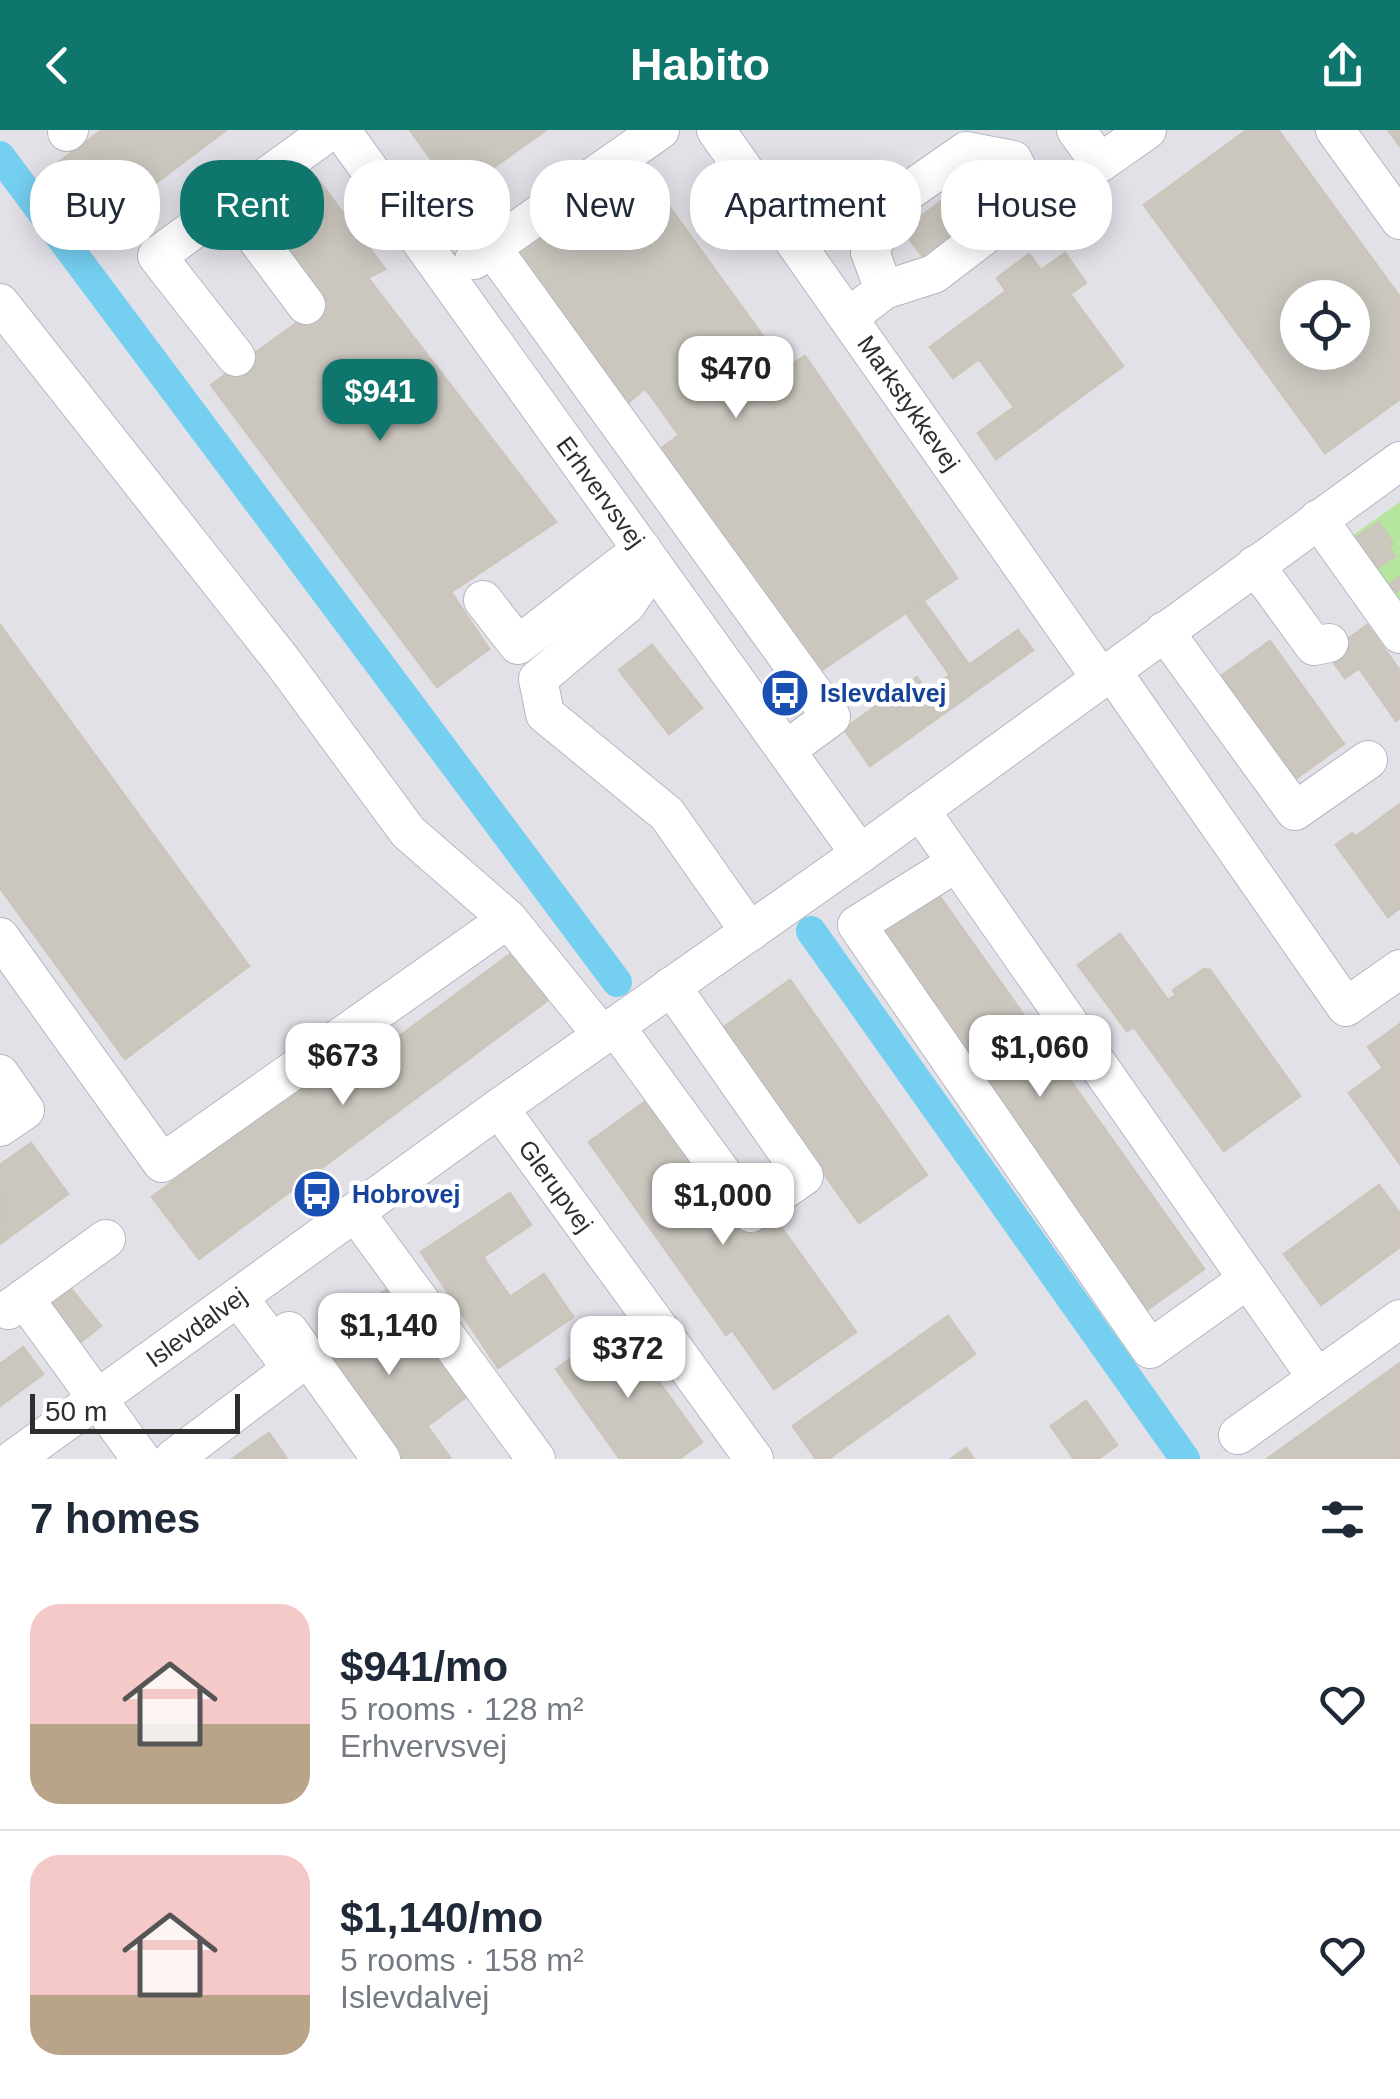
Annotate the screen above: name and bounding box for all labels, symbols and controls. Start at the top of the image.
icon: back [30,38,85,93]
icon: share [1315,38,1370,93]
text: Habito [630,39,770,90]
chip: Buy [30,160,160,250]
chip: Rent [180,160,324,250]
chip: Filters [344,160,510,250]
chip: New [530,160,670,250]
chip: Apartment [690,160,921,250]
chip: House [941,160,1112,250]
map controls [1280,280,1370,370]
button: locate [1280,280,1370,370]
street label: Markstykkevej [852,330,966,476]
pin: $470 [677,336,795,421]
text: $470 [700,350,772,386]
pin: $941 [321,359,439,444]
text: $941 [344,373,416,409]
street label: Erhvervsvej [551,431,651,553]
bus stop icon: Islevdalvej [759,667,811,719]
place label: Islevdalvej [820,679,946,707]
pin: $1,060 [959,1015,1121,1100]
pin: $673 [284,1023,402,1108]
text: $1,060 [991,1029,1089,1065]
text: $673 [307,1037,379,1073]
street label: Glerupvej [513,1134,599,1238]
pin: $1,000 [642,1163,804,1248]
bus stop icon: Hobrovej [291,1168,343,1220]
text: $1,000 [674,1177,772,1213]
place label: Hobrovej [352,1180,460,1208]
street label: Islevdalvej [141,1281,251,1373]
pin: $1,140 [308,1293,470,1378]
text: $1,140 [340,1307,438,1343]
pin: $372 [569,1316,687,1401]
text: $372 [592,1330,664,1366]
scale bar [30,1389,240,1434]
text: 50 m [45,1396,107,1427]
icon: filters [1315,1492,1370,1547]
text: 7 homes [30,1495,200,1542]
text: $941/mo [340,1643,508,1690]
icon: home [110,1644,230,1764]
icon: heart [1315,1677,1370,1732]
text: 5 rooms · 128 m² [340,1691,584,1727]
text: Erhvervsvej [340,1728,507,1764]
text: $1,140/mo [340,1894,543,1941]
icon: home [110,1895,230,2015]
icon: heart [1315,1928,1370,1983]
text: 5 rooms · 158 m² [340,1942,584,1978]
text: Islevdalvej [340,1979,489,2015]

